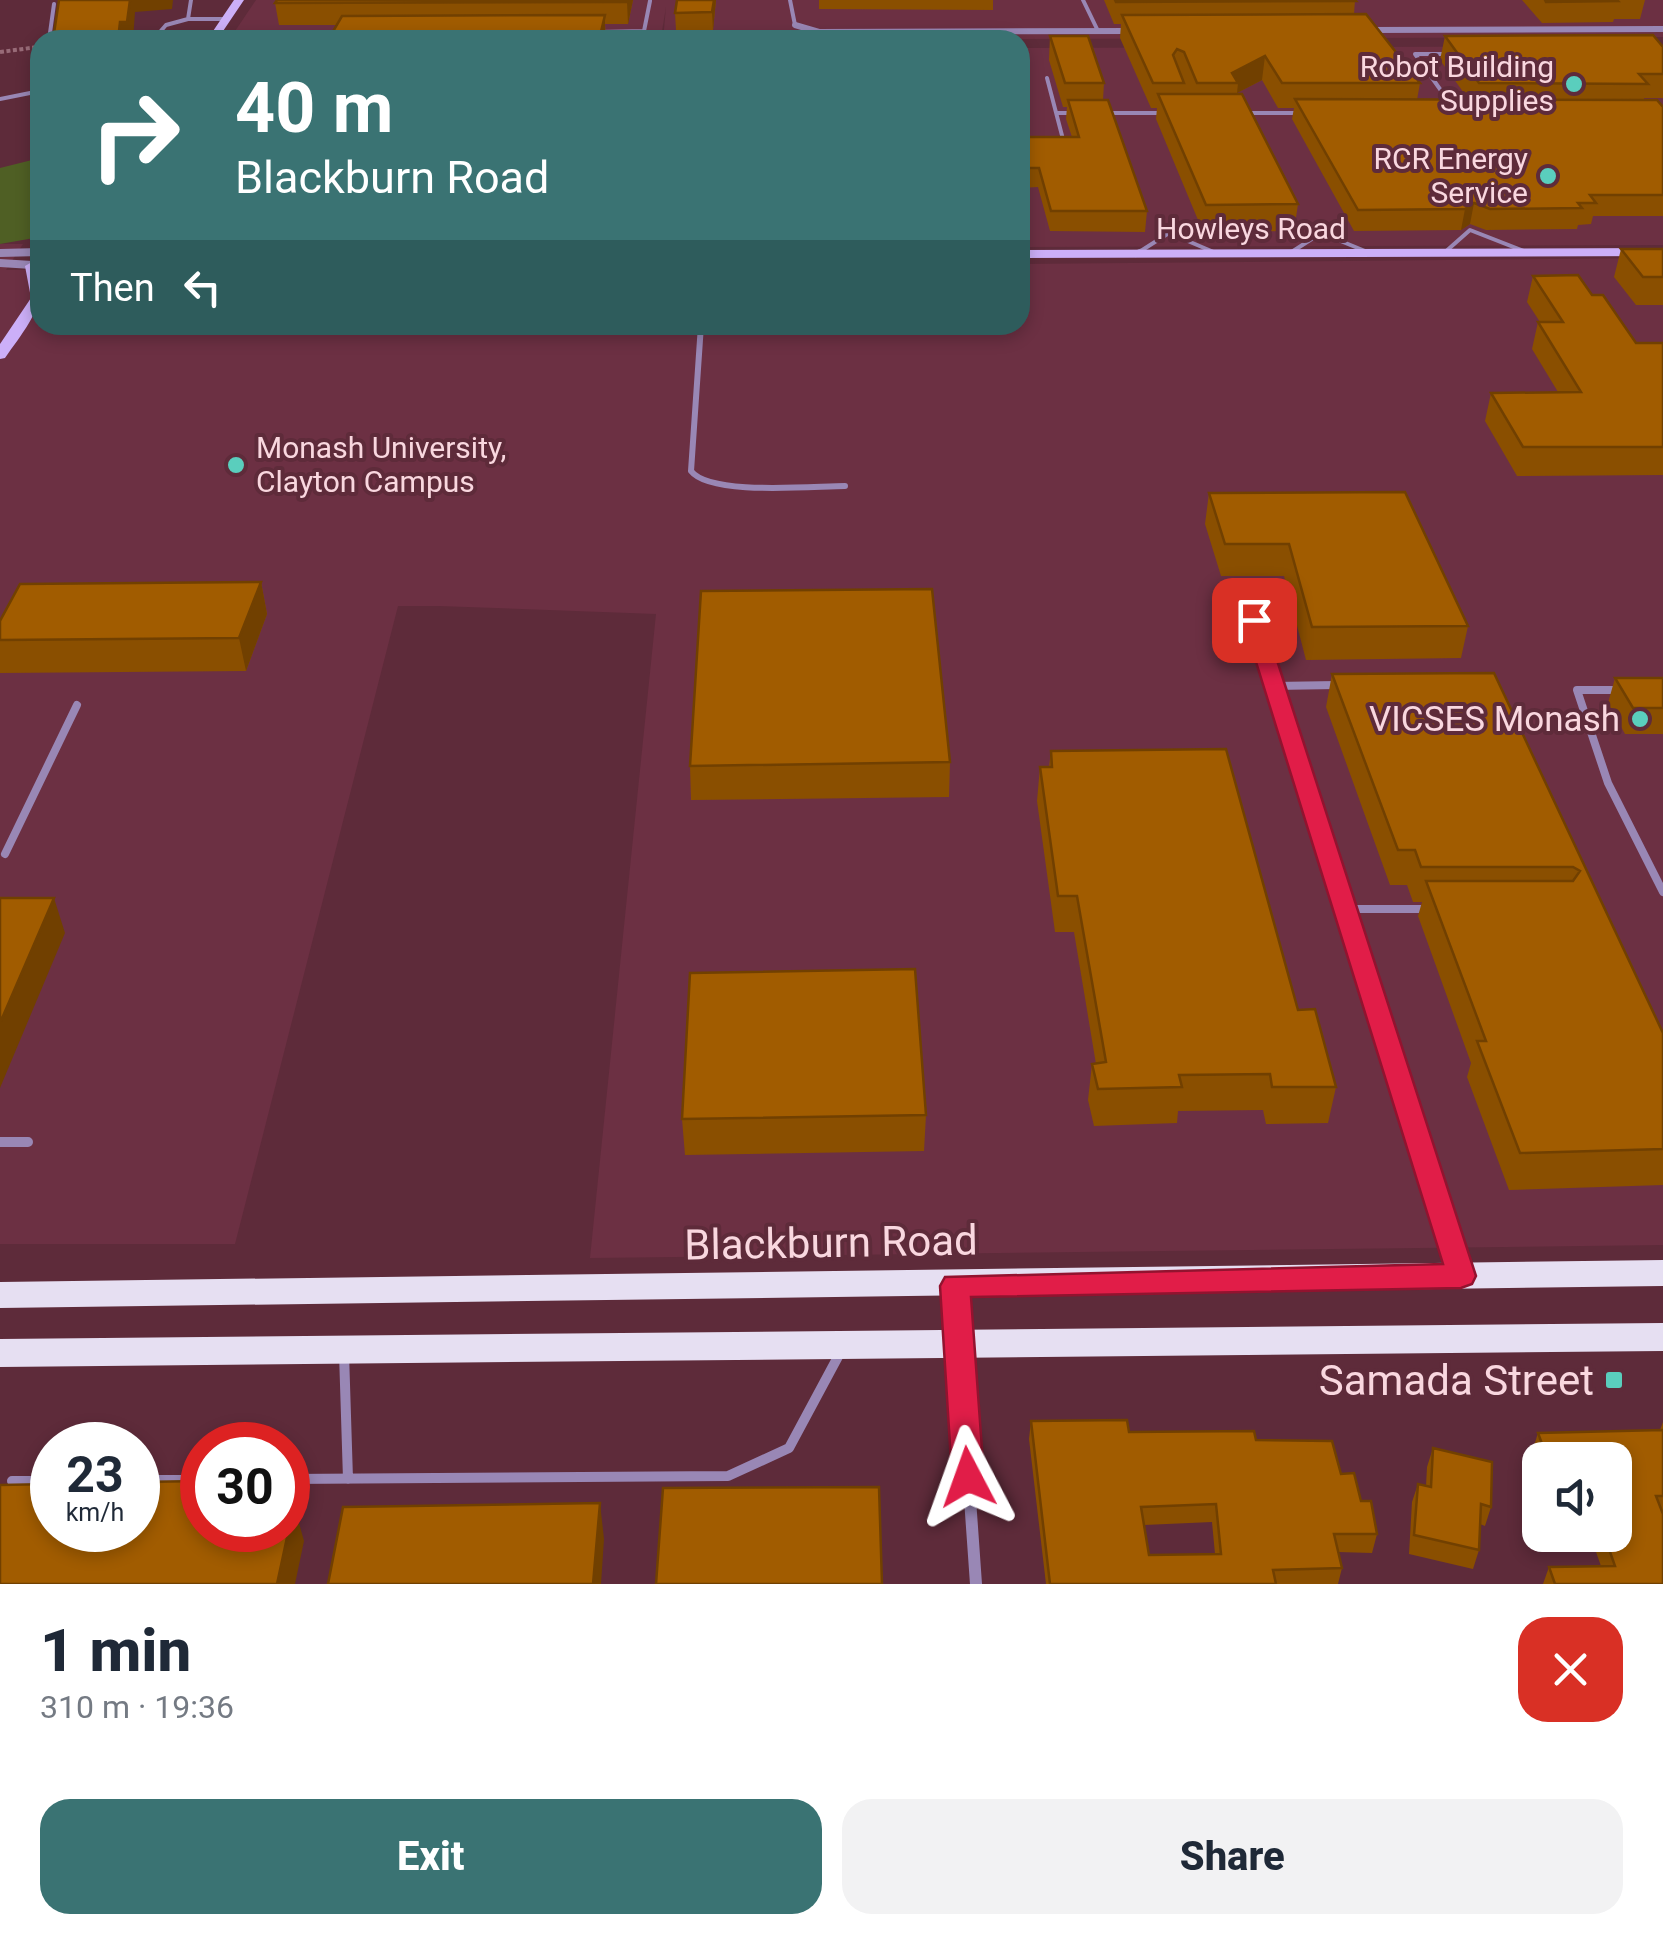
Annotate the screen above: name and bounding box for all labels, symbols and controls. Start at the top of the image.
place label: Robot Building Supplies [1360,49,1554,118]
text: 40 m [235,67,393,149]
icon: right [70,70,200,200]
marker: Robot Building Supplies [1563,73,1585,95]
place label: RCR Energy Service [1374,141,1528,210]
text: Blackburn Road [235,151,549,204]
marker: RCR Energy Service [1537,165,1559,187]
street label: Howleys Road [1156,211,1346,246]
icon: left [175,260,230,315]
text: Then [70,266,155,310]
place label: Monash University, Clayton Campus [256,430,507,499]
marker: Monash University, Clayton Campus [225,454,247,476]
pin [1212,578,1297,663]
icon: arrive [1227,593,1282,648]
place label: VICSES Monash [1369,699,1620,740]
marker: VICSES Monash [1629,708,1651,730]
street label: Blackburn Road [684,1215,978,1270]
place label: Samada Street [1319,1356,1594,1405]
marker: Samada Street [1603,1369,1625,1391]
speed limit sign: 30 [180,1422,310,1552]
position arrow [916,1425,1020,1529]
map controls [1522,1442,1632,1552]
button: sound [1522,1442,1632,1552]
text: 23 [66,1446,124,1504]
text: km/h [66,1498,124,1527]
text: 1 min [40,1615,191,1686]
button: close [1518,1617,1623,1722]
text: 310 m · 19:36 [40,1688,234,1726]
button: Exit [40,1799,822,1914]
button: Share [842,1799,1623,1914]

